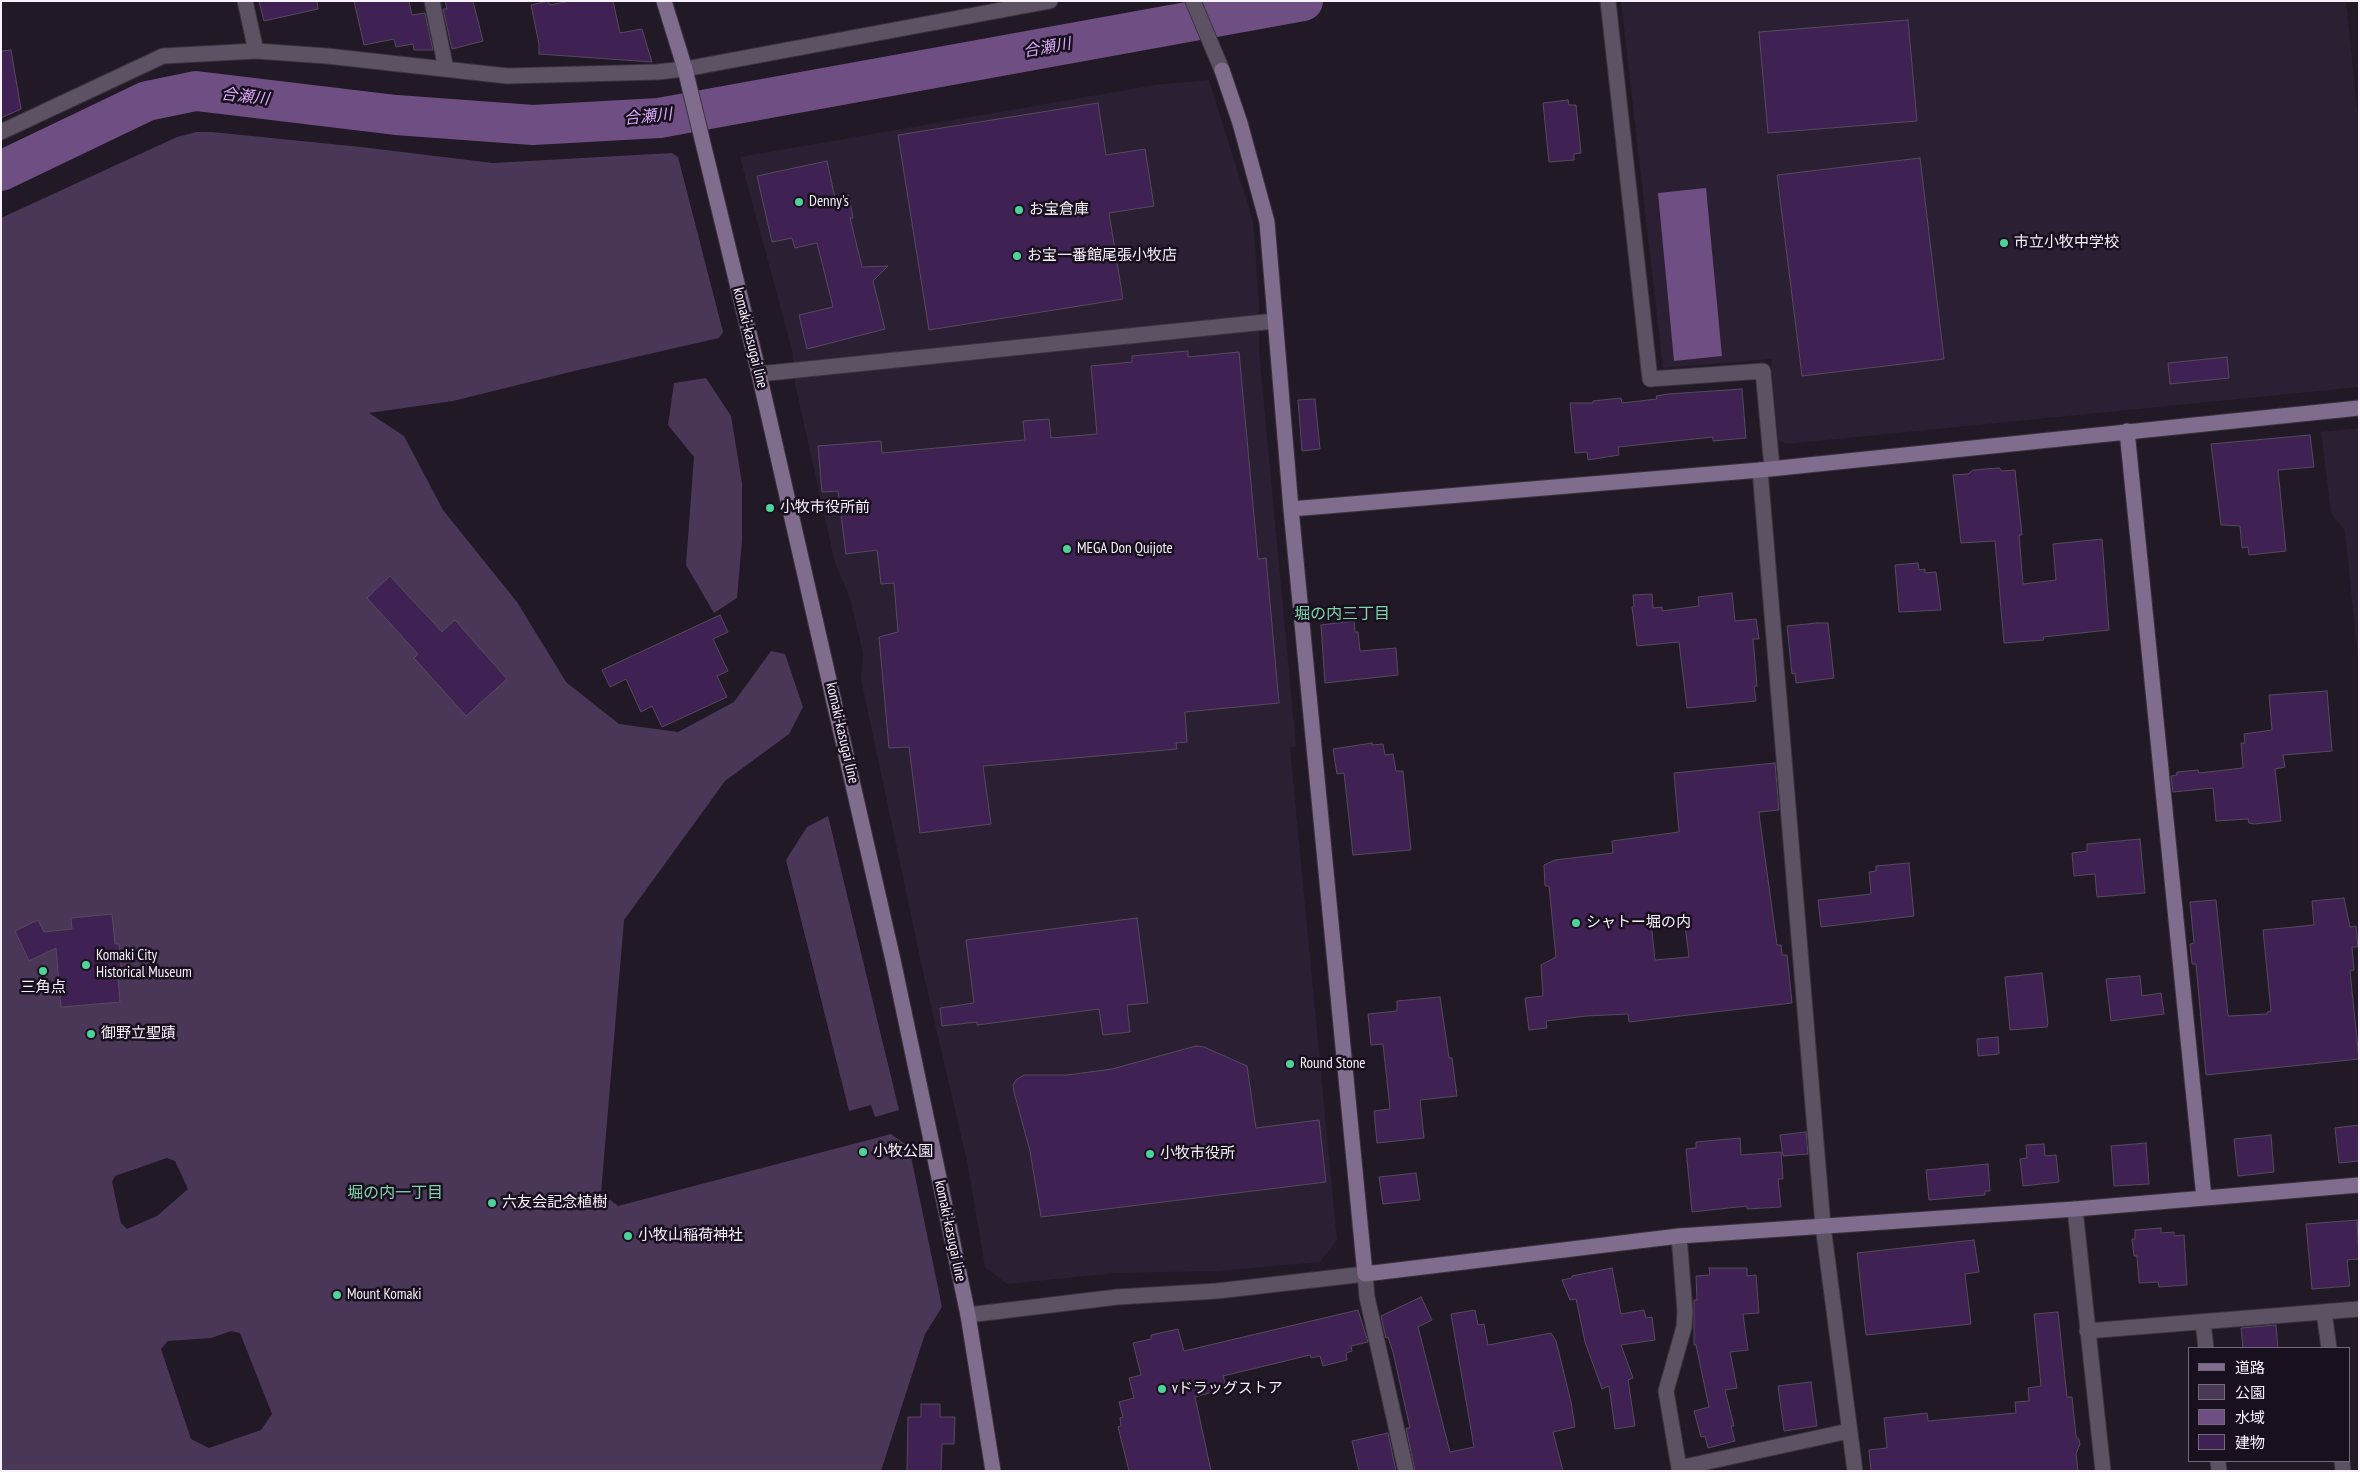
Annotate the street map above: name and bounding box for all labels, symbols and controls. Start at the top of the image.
water label: 合瀬川 [1022,34,1072,62]
water label: 合瀬川 [220,85,270,109]
water label: 合瀬川 [623,105,673,129]
place label: Denny's [809,193,849,211]
marker: Denny's [793,196,805,208]
place label: お宝倉庫 [1029,201,1089,219]
marker: お宝倉庫 [1013,204,1025,216]
place label: 市立小牧中学校 [2014,234,2119,252]
marker: 市立小牧中学校 [1998,237,2010,249]
place label: お宝一番館尾張小牧店 [1027,247,1177,265]
marker: お宝一番館尾張小牧店 [1011,250,1023,262]
street label: komaki-kasugai line [729,286,771,390]
place label: 小牧市役所前 [780,499,870,517]
marker: 小牧市役所前 [764,502,776,514]
place label: MEGA Don Quijote [1077,540,1173,558]
marker: MEGA Don Quijote [1061,543,1073,555]
district label: 堀の内三丁目 [1294,604,1390,624]
street label: komaki-kasugai line [822,681,862,785]
place label: シャトー堀の内 [1586,914,1691,932]
marker: シャトー堀の内 [1570,917,1582,929]
place label: Komaki City Historical Museum [96,947,192,982]
marker: Komaki City Historical Museum [80,959,92,971]
marker: 三角点 [37,965,49,977]
place label: 三角点 [21,979,65,997]
place label: 御野立聖蹟 [101,1025,176,1043]
marker: 御野立聖蹟 [85,1028,97,1040]
place label: Round Stone [1300,1055,1366,1073]
marker: Round Stone [1284,1058,1296,1070]
place label: 小牧公園 [873,1143,933,1161]
place label: 小牧市役所 [1160,1145,1235,1163]
marker: 小牧公園 [857,1146,869,1158]
marker: 小牧市役所 [1144,1148,1156,1160]
street label: komaki-kasugai line [930,1179,970,1283]
district label: 堀の内一丁目 [347,1183,443,1203]
place label: 六友会記念植樹 [502,1194,607,1212]
marker: 六友会記念植樹 [486,1197,498,1209]
place label: 小牧山稲荷神社 [638,1227,743,1245]
marker: 小牧山稲荷神社 [622,1230,634,1242]
place label: Mount Komaki [347,1286,422,1304]
marker: Mount Komaki [331,1289,343,1301]
legend [2188,1347,2350,1462]
text: 道路 [2235,1358,2265,1377]
place label: vドラッグストア [1172,1380,1283,1398]
marker: vドラッグストア [1156,1383,1168,1395]
text: 公園 [2235,1383,2265,1402]
text: 水域 [2235,1408,2265,1427]
text: 建物 [2235,1433,2265,1452]

